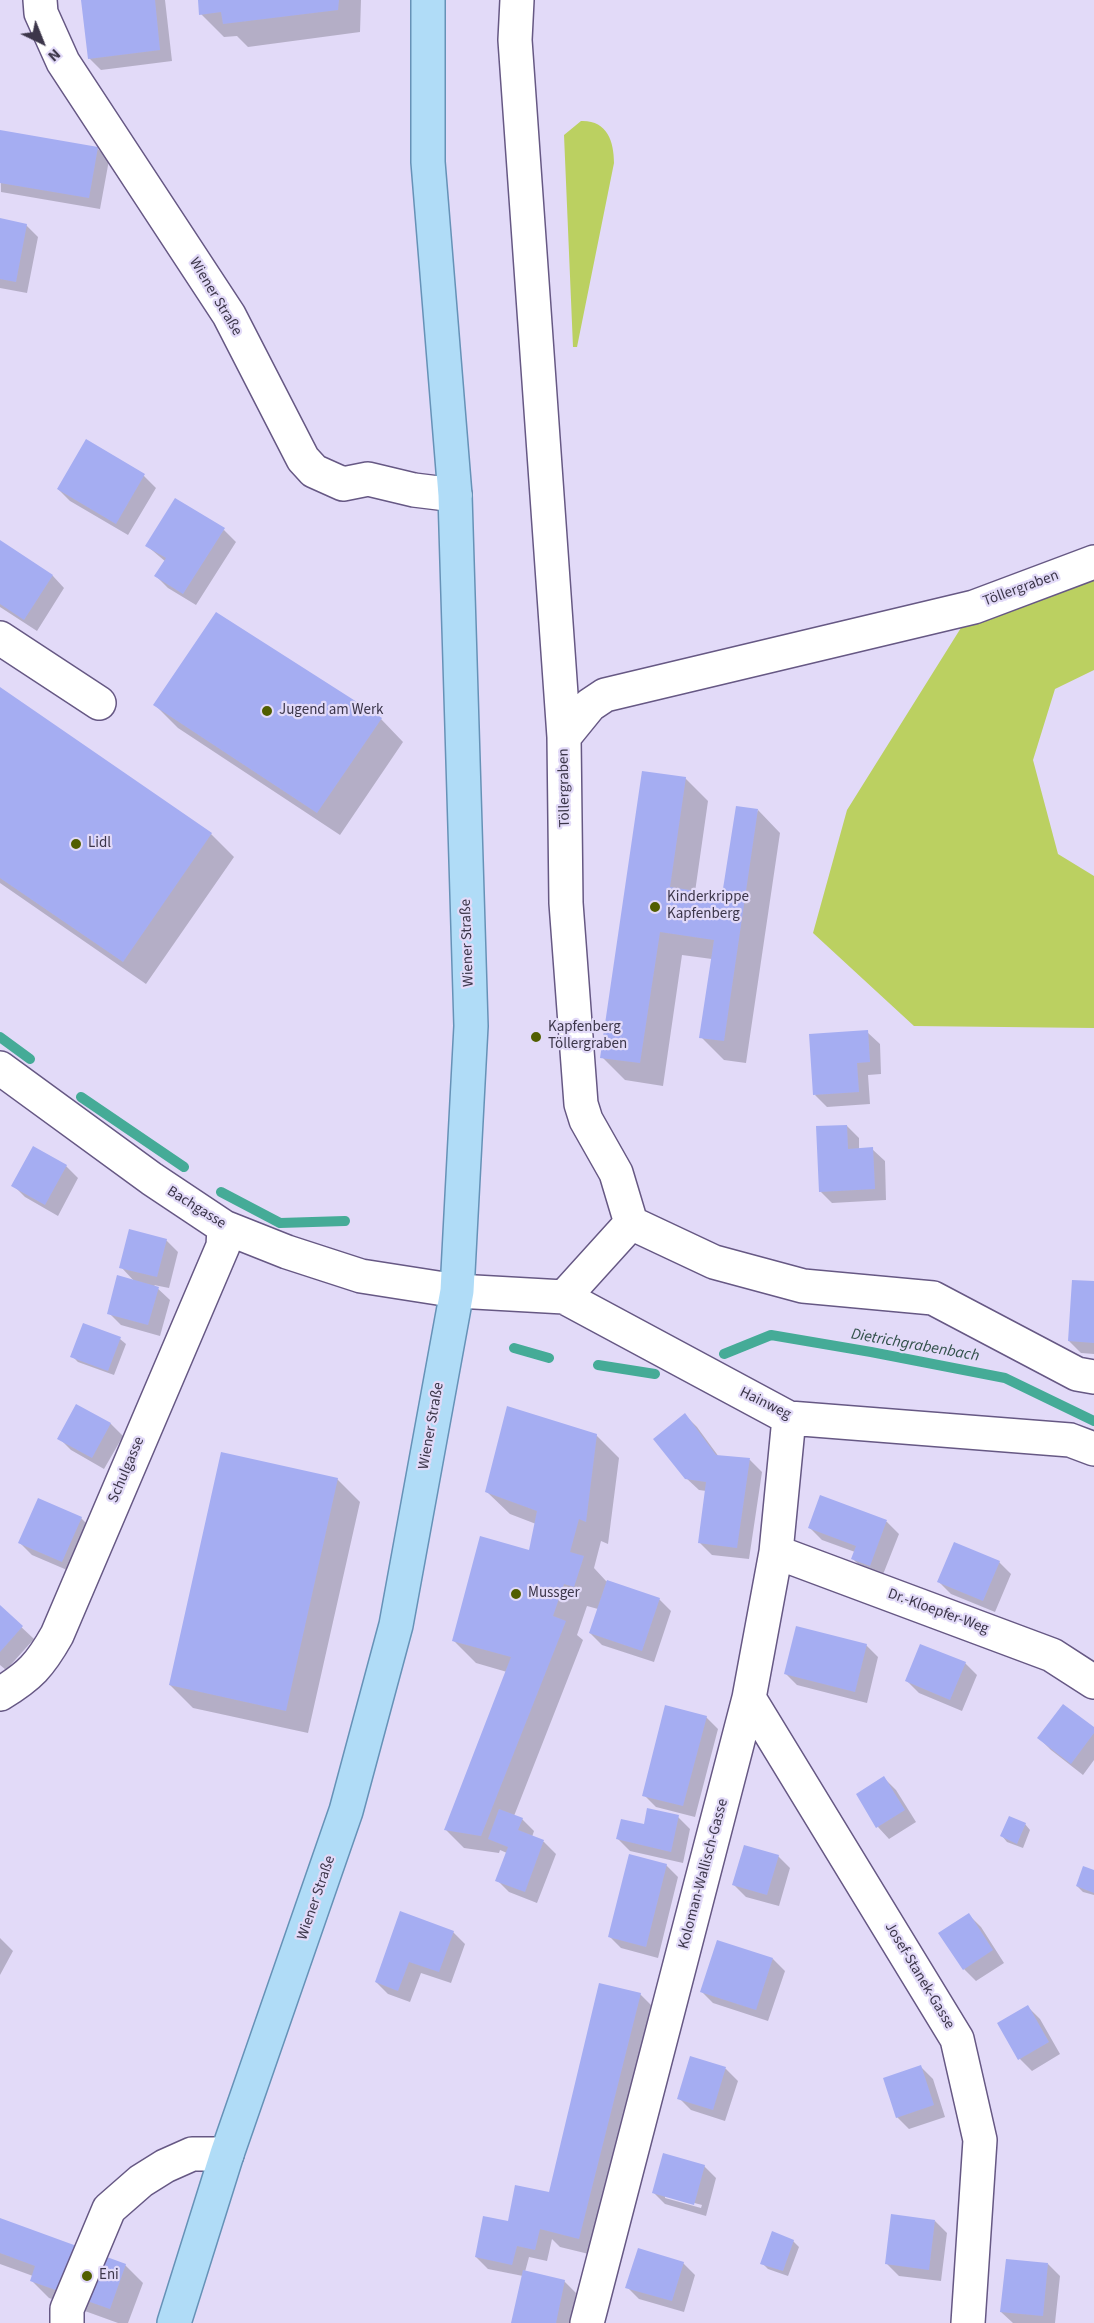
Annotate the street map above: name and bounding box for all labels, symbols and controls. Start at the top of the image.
north arrow [12,12,72,72]
text: N [43,43,66,67]
street label: Wiener Straße [185,255,245,339]
street label: Töllergraben [981,567,1061,611]
place label: Jugend am Werk [279,702,384,720]
marker: Jugend am Werk [260,704,274,718]
street label: Töllergraben [555,748,575,828]
place label: Lidl [88,835,111,853]
marker: Lidl [69,837,83,851]
place label: Kinderkrippe Kapfenberg [667,889,749,924]
street label: Wiener Straße [457,899,479,987]
marker: Kinderkrippe Kapfenberg [648,900,662,914]
place label: Kapfenberg Töllergraben [548,1019,627,1054]
marker: Kapfenberg Töllergraben [529,1030,543,1044]
street label: Bachgasse [163,1183,229,1233]
water label: Dietrichgrabenbach [849,1325,981,1367]
street label: Wiener Straße [415,1381,449,1471]
street label: Hainweg [736,1384,794,1424]
street label: Schulgasse [105,1434,149,1506]
place label: Mussger [528,1585,580,1603]
street label: Dr.-Kloepfer-Weg [885,1585,991,1639]
marker: Mussger [509,1587,523,1601]
street label: Koloman-Wallisch-Gasse [675,1797,733,1951]
street label: Wiener Straße [294,1853,340,1943]
street label: Josef-Stanek-Gasse [880,1919,958,2033]
place label: Eni [99,2267,119,2285]
marker: Eni [80,2269,94,2283]

